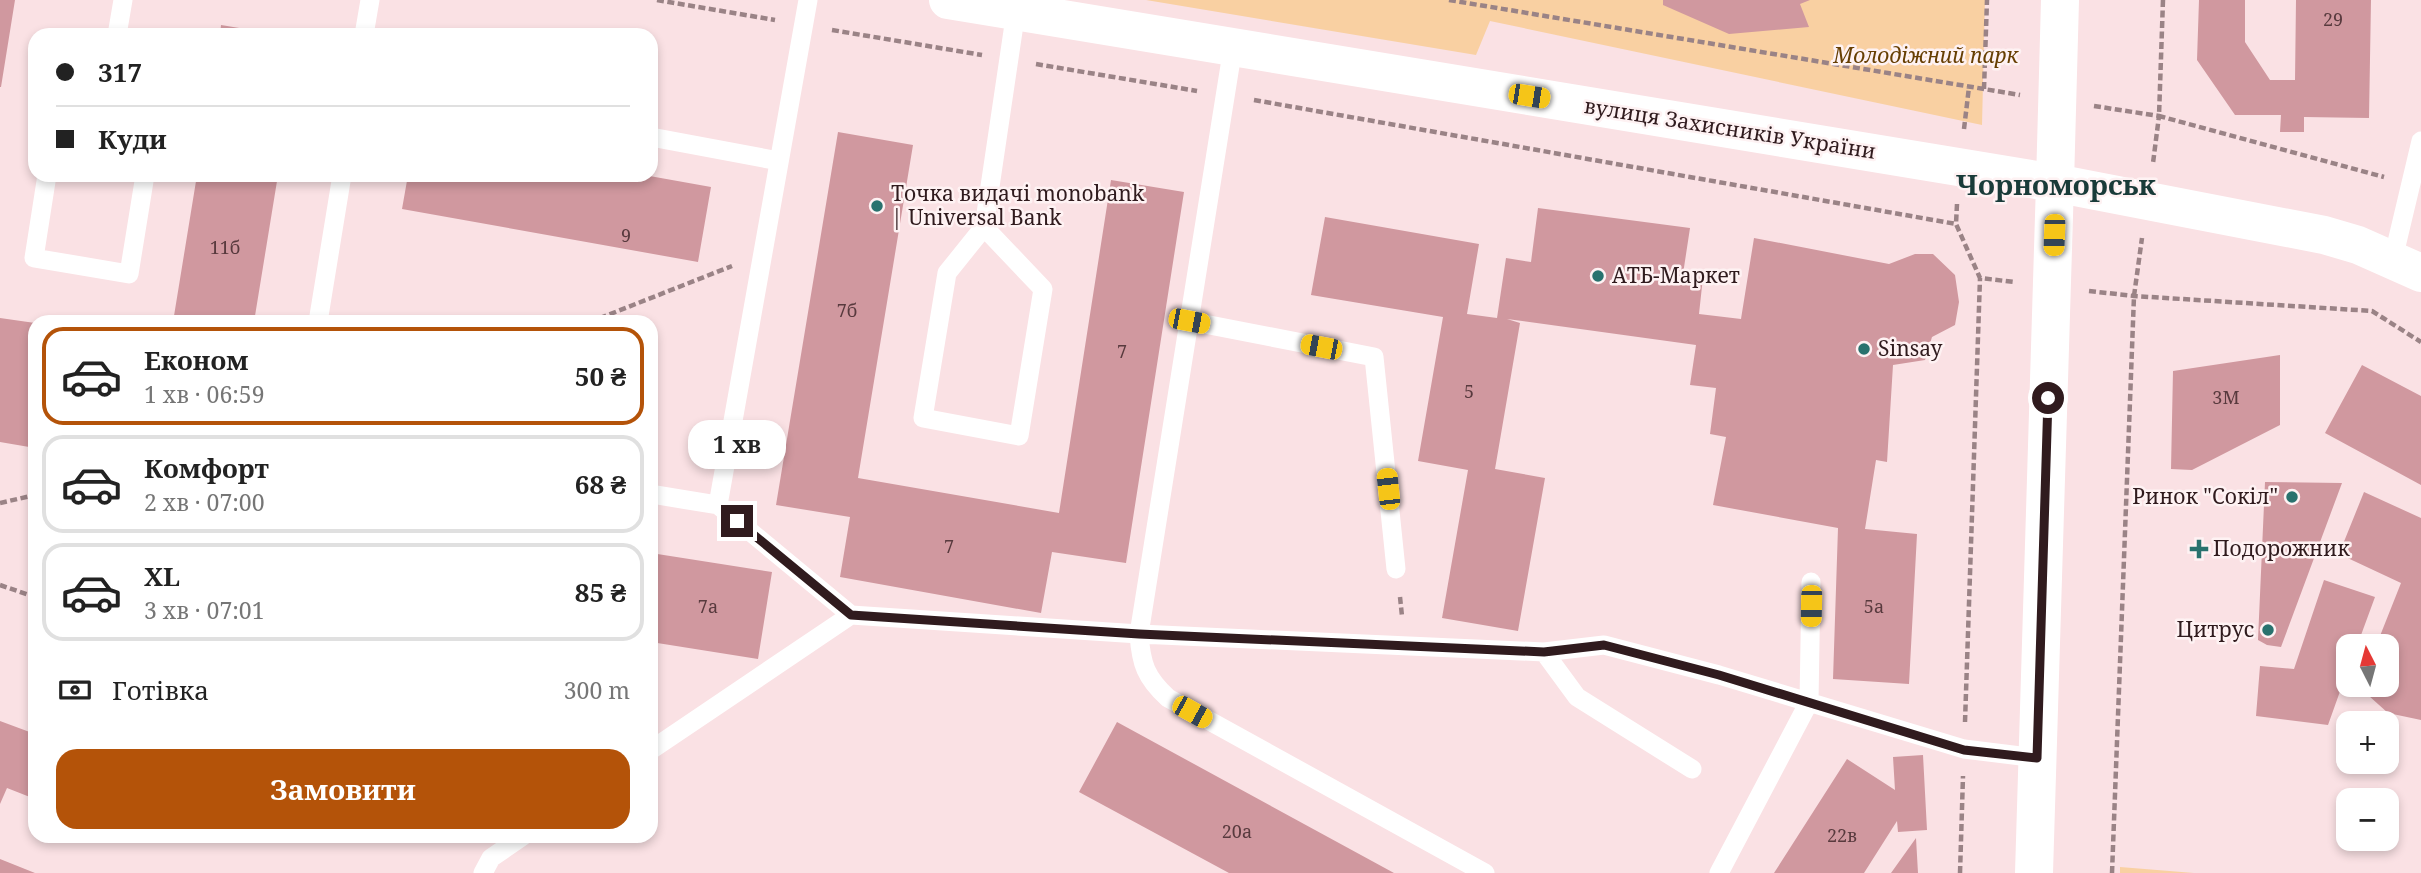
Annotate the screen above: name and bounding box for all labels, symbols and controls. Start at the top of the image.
house number: 29 [2323,7,2343,31]
park label: Молодіжний парк [1832,41,2020,69]
text: 317 [98,54,142,90]
car [1507,82,1552,110]
street label: вулиця Захисників України [1582,91,1878,165]
text: Куди [98,121,167,157]
district label: Чорноморськ [1956,165,2157,203]
place label: Точка видачі monobank | Universal Bank [891,179,1145,231]
marker: Точка видачі monobank | Universal Bank [869,198,885,214]
car [2043,214,2066,256]
house number: 9 [621,223,631,247]
house number: 11б [210,235,240,259]
place label: АТБ-Маркет [1612,261,1740,289]
marker: АТБ-Маркет [1590,268,1606,284]
house number: 7б [837,298,857,322]
car [1167,307,1212,335]
car [1299,333,1344,361]
place label: Sinsay [1878,334,1943,362]
house number: 7 [1117,339,1127,363]
marker: Sinsay [1856,341,1872,357]
text: Економ [144,342,248,378]
icon: car [60,345,123,408]
text: 50 ₴ [575,358,626,394]
text: 1 хв · 06:59 [144,378,265,410]
house number: 5 [1464,379,1474,403]
route start [2032,382,2064,414]
house number: 3М [2212,385,2240,409]
callout: 1 хв [688,420,786,468]
text: 1 хв [713,428,761,460]
text: Комфорт [144,450,269,486]
icon: car [60,453,123,516]
text: 68 ₴ [575,466,626,502]
car [1376,467,1401,511]
place label: Ринок "Сокіл" [2132,482,2278,510]
text: 2 хв · 07:00 [144,486,265,518]
marker: Ринок "Сокіл" [2284,489,2300,505]
route end [721,505,753,537]
house number: 7 [944,534,954,558]
place label: Подорожник [2213,534,2350,562]
marker: Подорожник [2191,541,2207,557]
text: XL [144,558,180,594]
icon: car [60,561,123,624]
text: 85 ₴ [575,574,626,610]
car [1801,585,1822,627]
text: 3 хв · 07:01 [144,594,265,626]
house number: 7а [698,594,718,618]
house number: 5а [1864,594,1884,618]
place label: Цитрус [2177,615,2254,643]
marker: Цитрус [2260,622,2276,638]
north arrow [2336,634,2399,696]
map controls [2336,634,2399,851]
icon: cash [56,671,94,709]
text: Готівка [112,672,209,708]
text: 300 m [564,674,630,706]
car [1169,693,1216,731]
button: + [2336,711,2399,774]
button: Замовити [56,749,630,829]
button: − [2336,788,2399,851]
house number: 20а [1222,819,1252,843]
house number: 22в [1827,823,1857,847]

